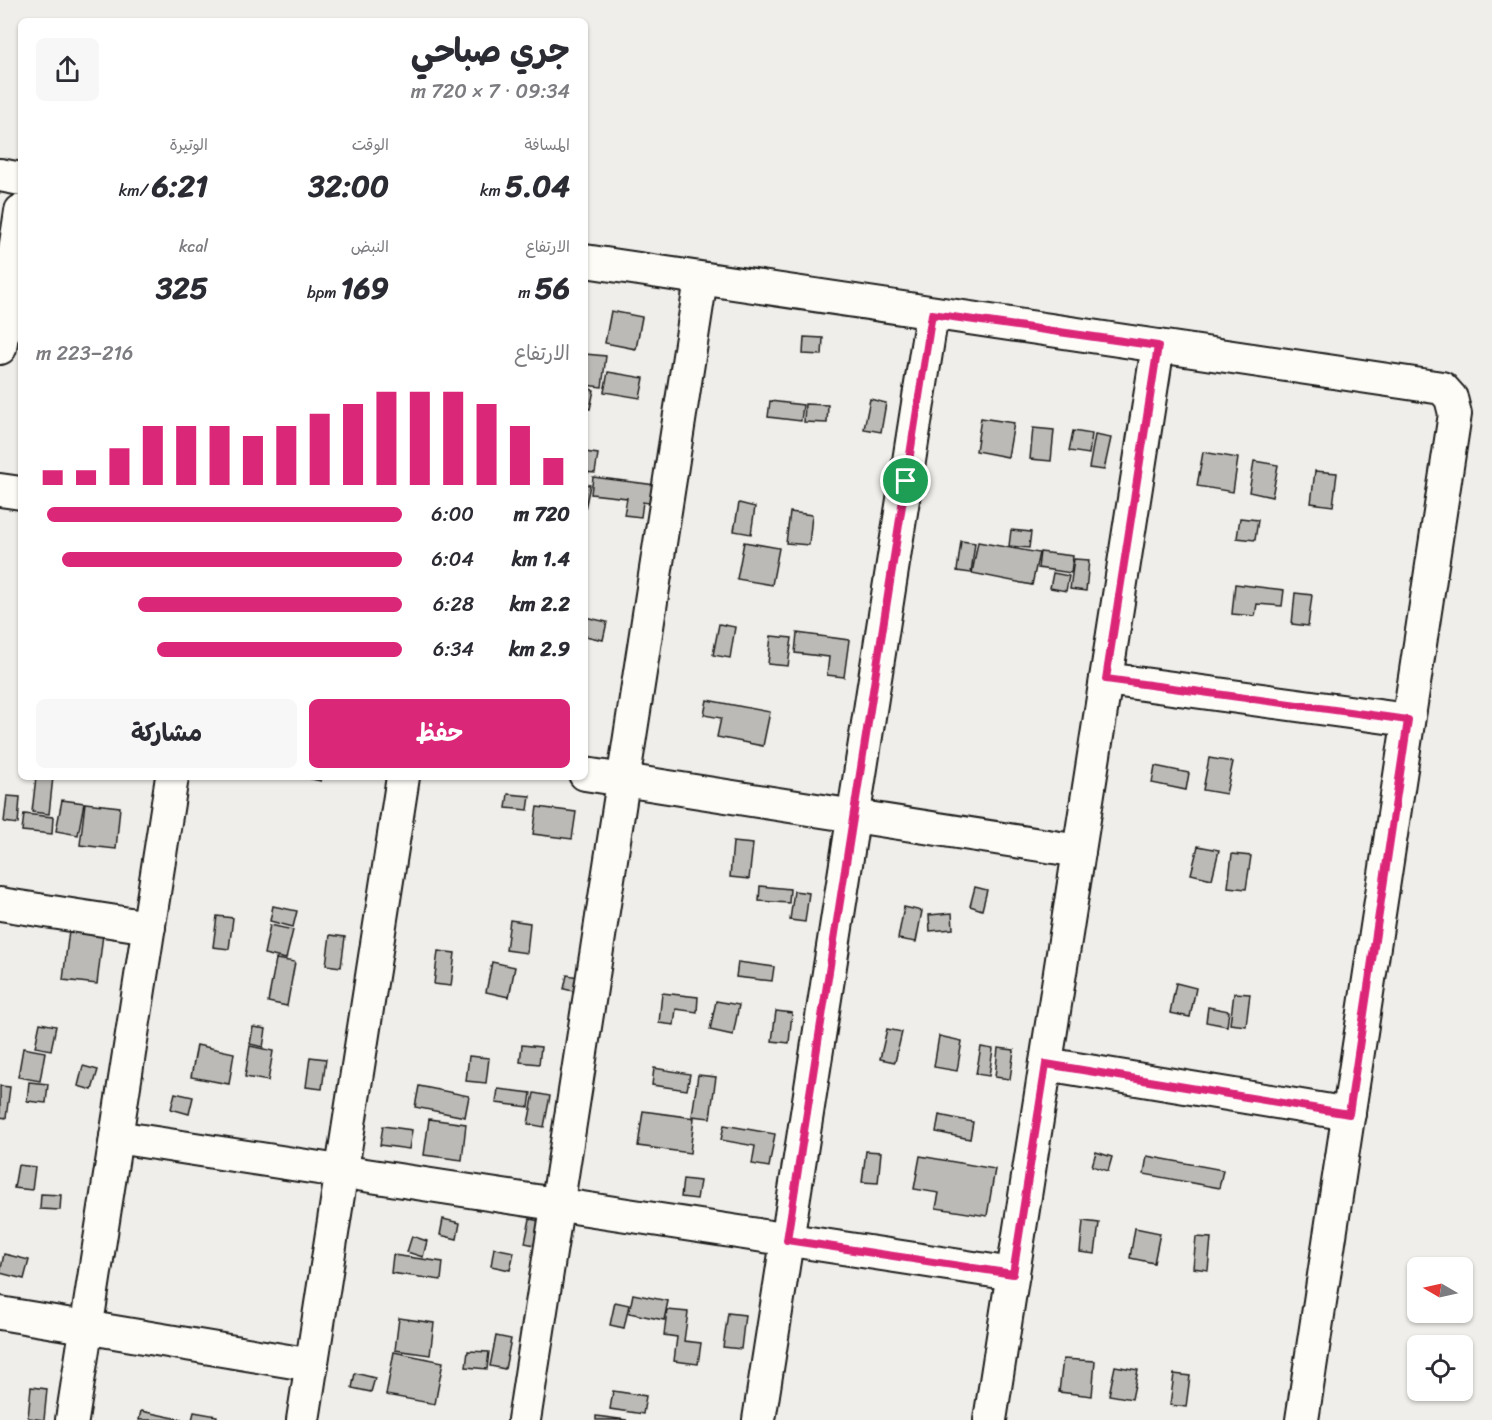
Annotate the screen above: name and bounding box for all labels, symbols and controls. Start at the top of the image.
text: جري صباحي [411,22,570,80]
button: share [36,38,99,101]
text: 09:34 · 7 × 720 m [411,74,570,109]
text: الوتيرة [169,130,208,159]
text: الوقت [352,130,389,159]
text: المسافة [524,130,570,159]
text: 6:21 [152,159,208,213]
text: 32:00 [308,159,389,213]
text: 5.04 [505,159,570,213]
text: /km [119,176,152,205]
text: km [480,176,505,205]
text: kcal [179,232,208,261]
text: النبض [351,232,389,261]
text: الارتفاع [525,232,570,261]
text: 325 [156,261,208,315]
text: 169 [341,261,389,315]
text: 56 [535,261,570,315]
text: bpm [307,278,341,307]
text: m [518,278,535,307]
text: 216–223 m [36,336,133,371]
text: الارتفاع [514,336,570,371]
pin [880,455,931,506]
icon: arrive [889,464,922,497]
text: 6:00 [431,497,474,532]
text: 720 m [514,497,570,532]
text: 6:04 [431,542,474,577]
text: 1.4 km [512,542,570,577]
text: 6:28 [433,587,474,622]
text: 2.2 km [510,587,570,622]
text: 6:34 [433,632,474,667]
text: 2.9 km [509,632,570,667]
button: مشاركة [36,699,297,768]
button: حفظ [309,699,570,768]
north arrow [1407,1257,1473,1323]
map controls [1407,1257,1473,1401]
button: locate [1407,1335,1473,1401]

